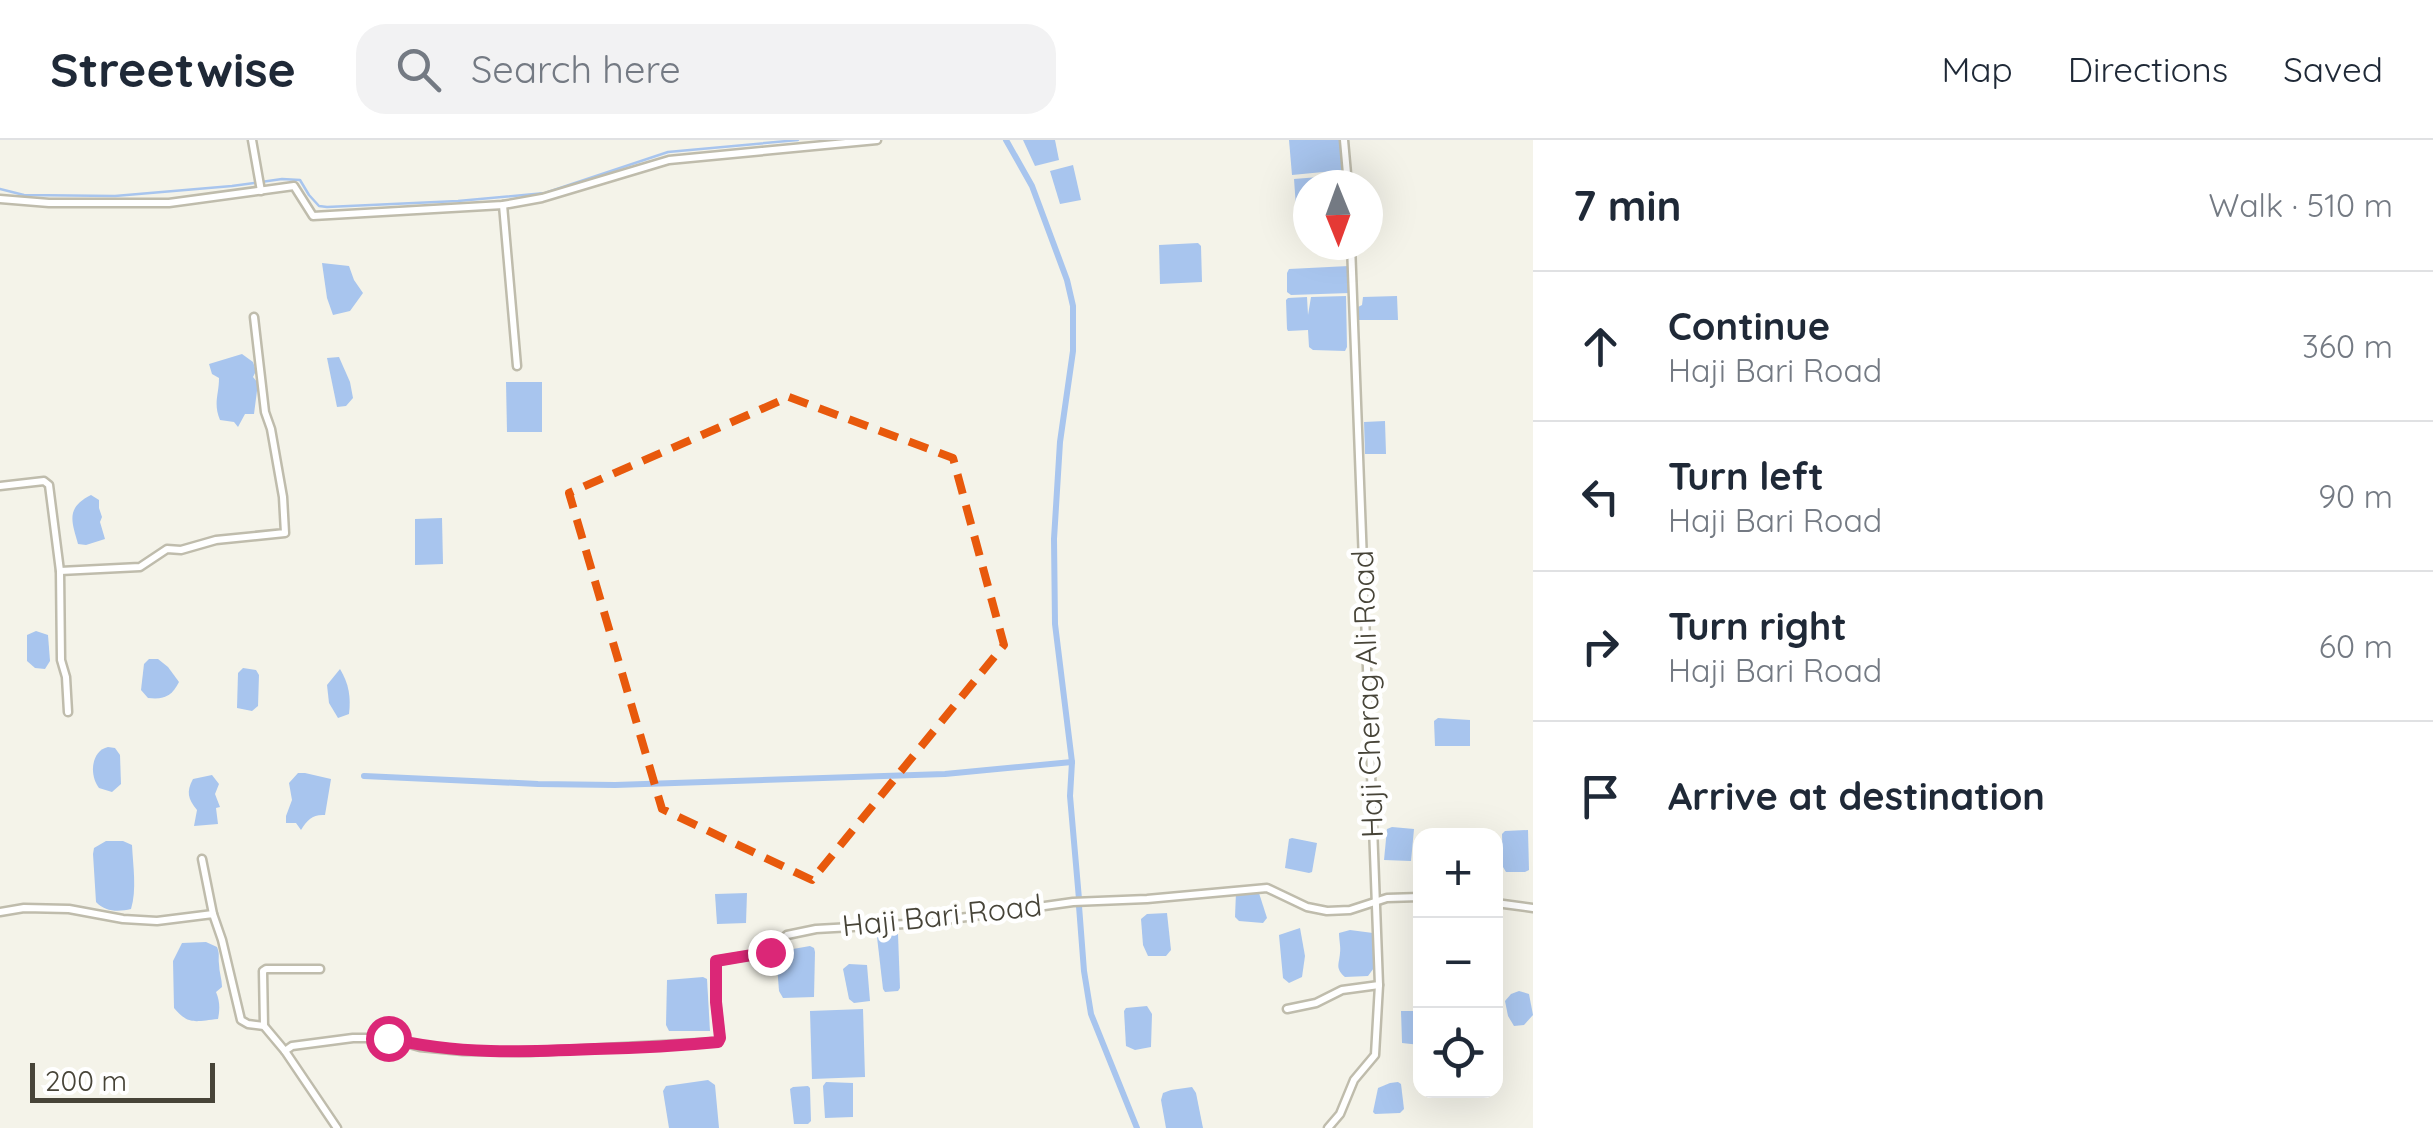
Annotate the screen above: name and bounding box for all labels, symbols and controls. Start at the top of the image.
search box [356,24,1056,114]
text: Streetwise [50,39,296,99]
icon: search [391,42,446,97]
text: Search here [471,45,681,93]
text: Map [1941,47,2013,91]
text: Directions [2068,47,2228,91]
text: Saved [2283,47,2383,91]
north arrow [1293,170,1383,260]
text: 7 min [1573,179,1682,232]
text: Walk · 510 m [2209,185,2393,225]
text: Continue [1668,302,1830,350]
icon: ahead [1573,319,1628,374]
text: 360 m [2302,326,2393,366]
text: Haji Bari Road [1668,350,1882,390]
text: Turn left [1668,452,1824,500]
icon: left [1573,469,1628,524]
text: 90 m [2318,476,2393,516]
text: Haji Bari Road [1668,500,1882,540]
street label: Haji Cherag Ali Road [1343,550,1391,838]
text: Turn right [1668,602,1847,650]
icon: right [1573,619,1628,674]
text: 60 m [2319,626,2393,666]
text: Haji Bari Road [1668,650,1882,690]
icon: arrive [1573,769,1628,824]
text: Arrive at destination [1668,772,2045,820]
map controls [1413,828,1503,1098]
button: + [1413,828,1503,918]
street label: Haji Bari Road [840,886,1044,944]
button: − [1413,918,1503,1008]
route end [748,930,794,976]
button: locate [1413,1008,1503,1098]
route start [366,1016,412,1062]
scale bar [30,1058,215,1102]
text: 200 m [45,1063,127,1098]

